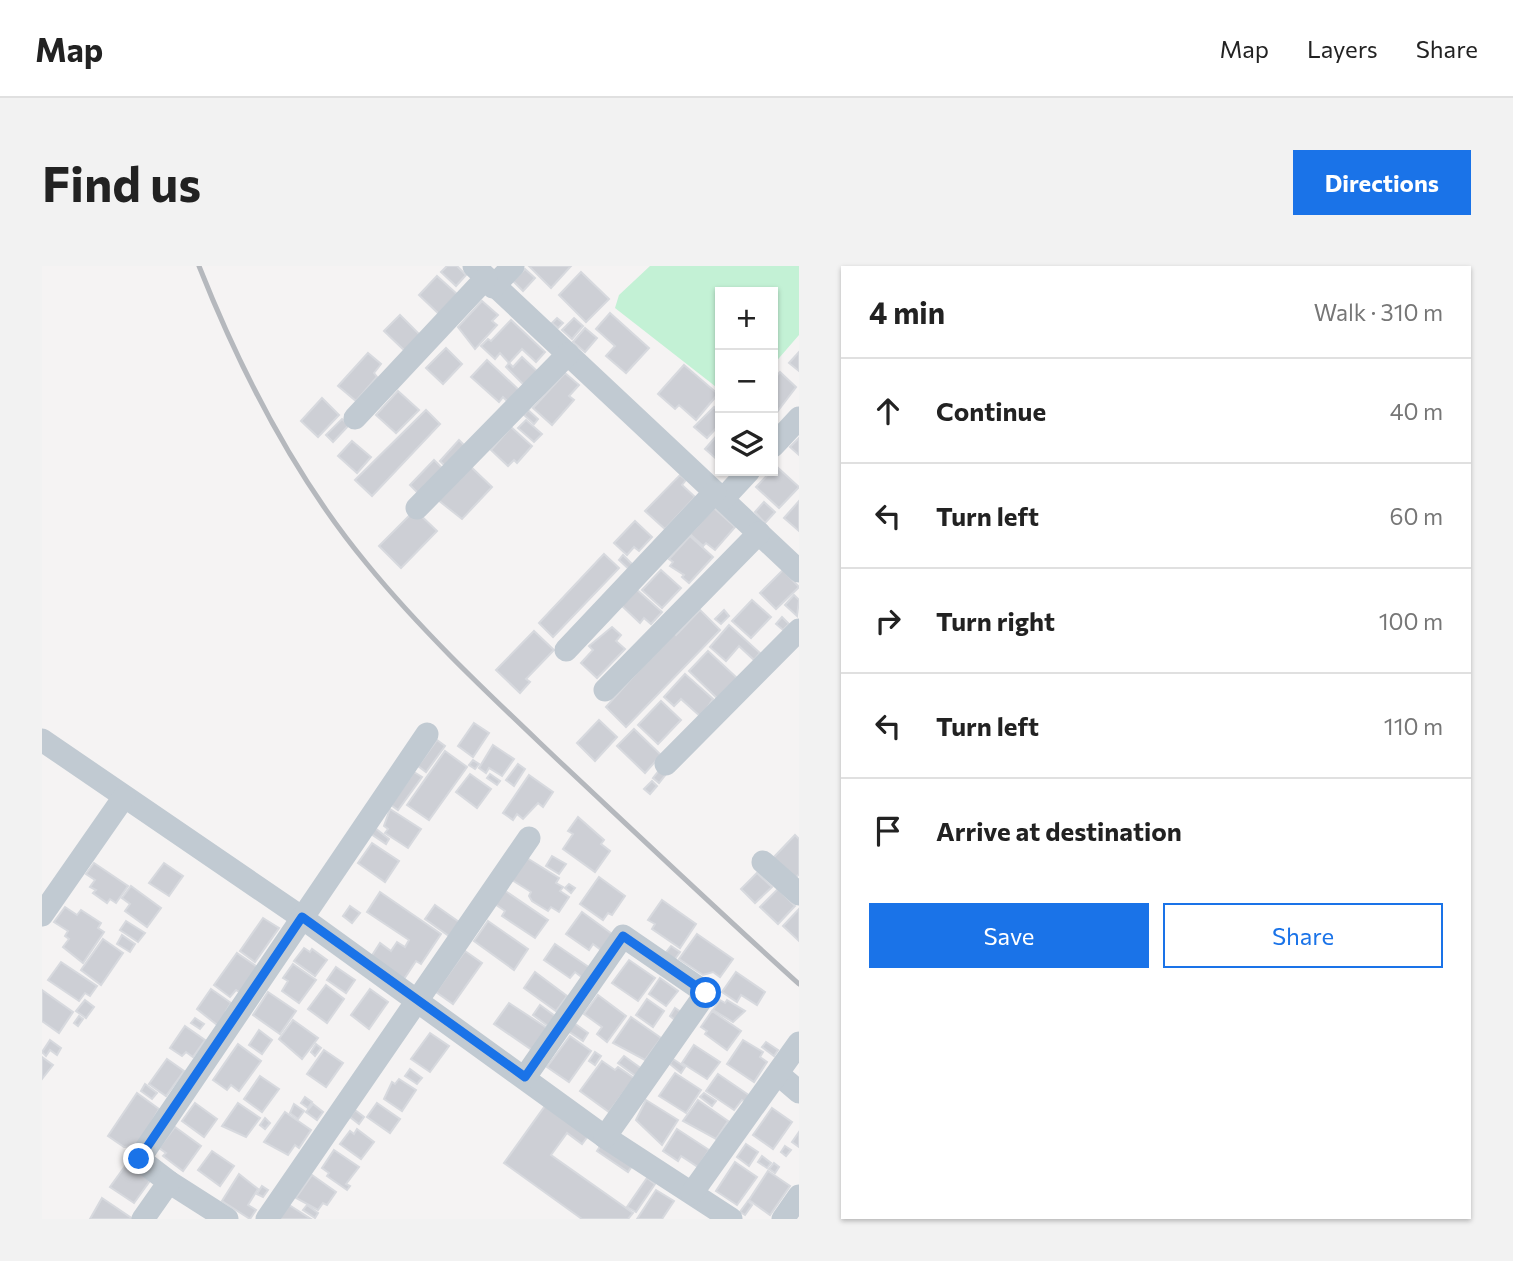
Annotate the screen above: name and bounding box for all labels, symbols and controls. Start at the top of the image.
text: Map [35,28,103,69]
text: Map [1220,34,1269,63]
text: Layers [1307,34,1378,63]
text: Share [1416,34,1478,63]
button: Directions [1293,150,1471,215]
text: Find us [42,152,201,212]
map controls [715,287,778,476]
button: + [715,287,778,350]
text: 4 min [869,293,945,330]
text: Walk · 310 m [1314,298,1443,326]
button: − [715,350,778,413]
icon: ahead [869,392,907,430]
text: Continue [936,395,1046,426]
text: 40 m [1390,397,1443,425]
button: layers [715,413,778,476]
icon: left [869,497,907,535]
text: Turn left [936,500,1039,531]
text: 60 m [1390,502,1443,530]
icon: right [869,602,907,640]
text: Turn right [936,605,1055,636]
text: 100 m [1379,607,1443,635]
icon: left [869,707,907,745]
text: Turn left [936,710,1039,741]
text: 110 m [1384,712,1443,740]
icon: arrive [869,812,907,850]
text: Arrive at destination [936,815,1182,846]
button: Save [869,903,1149,968]
button: Share [1163,903,1443,968]
route start [690,977,721,1008]
route end [123,1143,154,1174]

